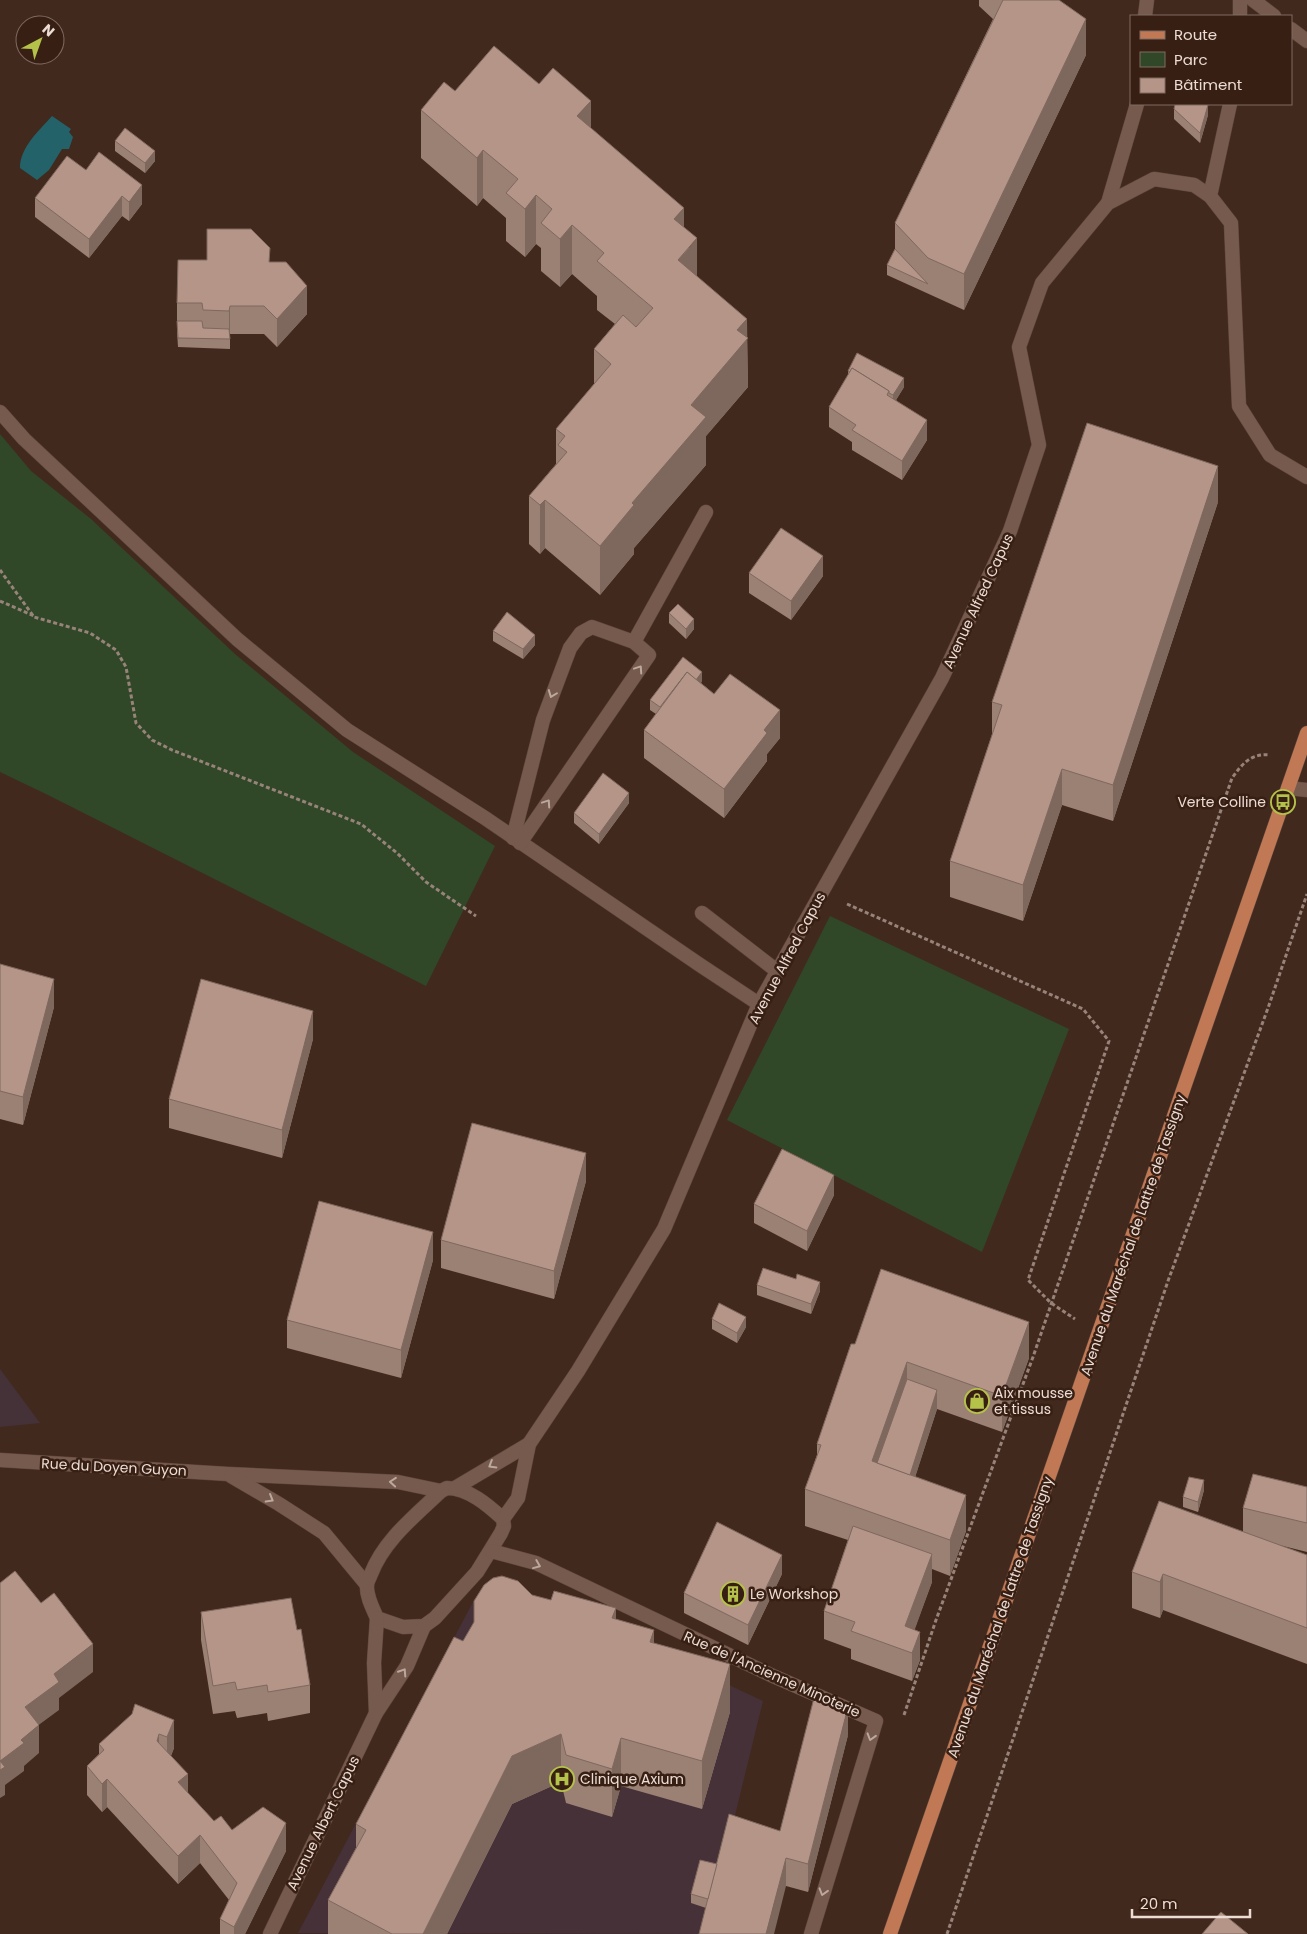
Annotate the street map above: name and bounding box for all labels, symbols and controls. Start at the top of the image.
north arrow [15,15,65,65]
legend [1130,15,1292,105]
text: N [38,19,59,41]
text: Route [1174,24,1217,45]
text: Parc [1174,49,1208,70]
text: Bâtiment [1174,74,1242,95]
street label: Avenue Alfred Capus [938,530,1018,672]
one-way arrow [633,665,642,675]
one-way arrow [548,690,558,698]
bus stop icon: Verte Colline [1270,789,1296,815]
place label: Verte Colline [1177,792,1266,812]
one-way arrow [541,799,550,809]
street label: Avenue Alfred Capus [744,888,830,1028]
street label: Avenue du Maréchal de Lattre de Tassigny [1075,1091,1191,1378]
place label: Aix mousse et tissus [994,1383,1073,1419]
shop icon: Aix mousse et tissus [964,1388,990,1414]
street label: Rue du Doyen Guyon [41,1453,187,1481]
one-way arrow [488,1459,497,1469]
street label: Avenue du Maréchal de Lattre de Tassigny [942,1473,1058,1760]
one-way arrow [389,1477,397,1488]
one-way arrow [264,1493,273,1503]
one-way arrow [532,1558,541,1569]
building icon: Le Workshop [720,1581,746,1607]
place label: Le Workshop [750,1584,838,1604]
street label: Rue de l'Ancienne Minoterie [681,1626,864,1722]
one-way arrow [397,1668,406,1678]
one-way arrow [867,1732,877,1741]
street label: Avenue Albert Capus [282,1752,364,1894]
hospital icon: Clinique Axium [549,1766,575,1792]
place label: Clinique Axium [580,1769,684,1789]
scale bar [1132,1886,1250,1918]
one-way arrow [818,1887,828,1896]
text: 20 m [1140,1893,1178,1914]

